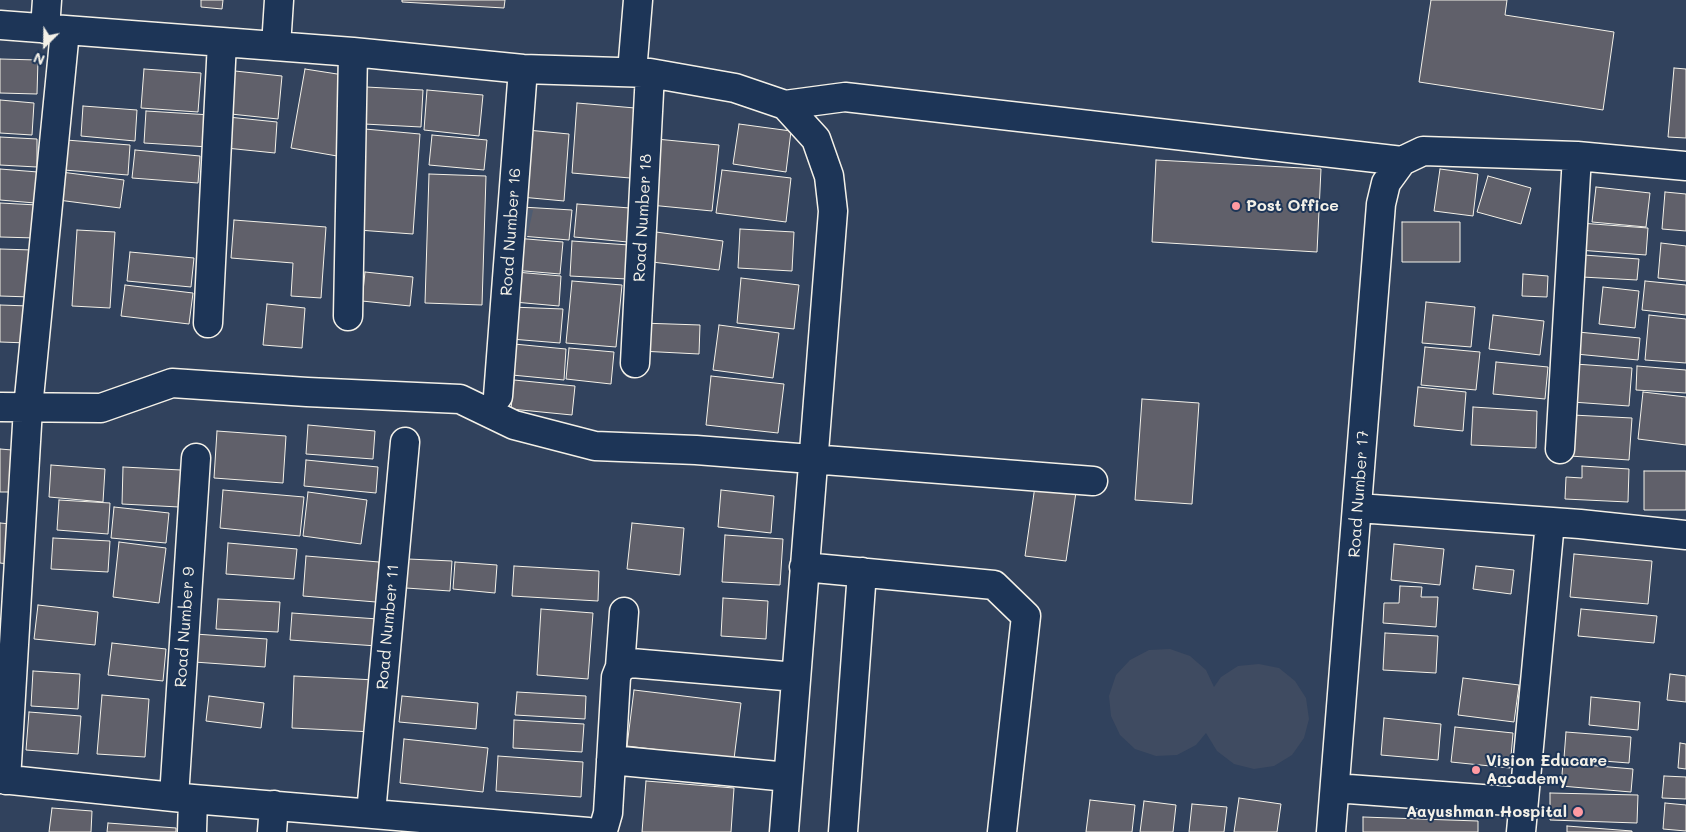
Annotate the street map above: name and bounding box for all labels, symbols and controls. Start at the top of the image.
north arrow [20,20,70,70]
text: N [30,48,48,70]
street label: Road Number 18 [630,153,656,283]
street label: Road Number 16 [497,167,525,297]
place label: Post Office [1246,196,1339,216]
marker: Post Office [1230,200,1242,212]
street label: Road Number 17 [1345,430,1373,558]
street label: Road Number 11 [373,563,403,691]
street label: Road Number 9 [171,566,199,688]
place label: Vision Educare Aacademy [1486,751,1607,789]
marker: Vision Educare Aacademy [1470,764,1482,776]
place label: Aayushman Hospital [1406,802,1567,822]
marker: Aayushman Hospital [1571,805,1585,819]

